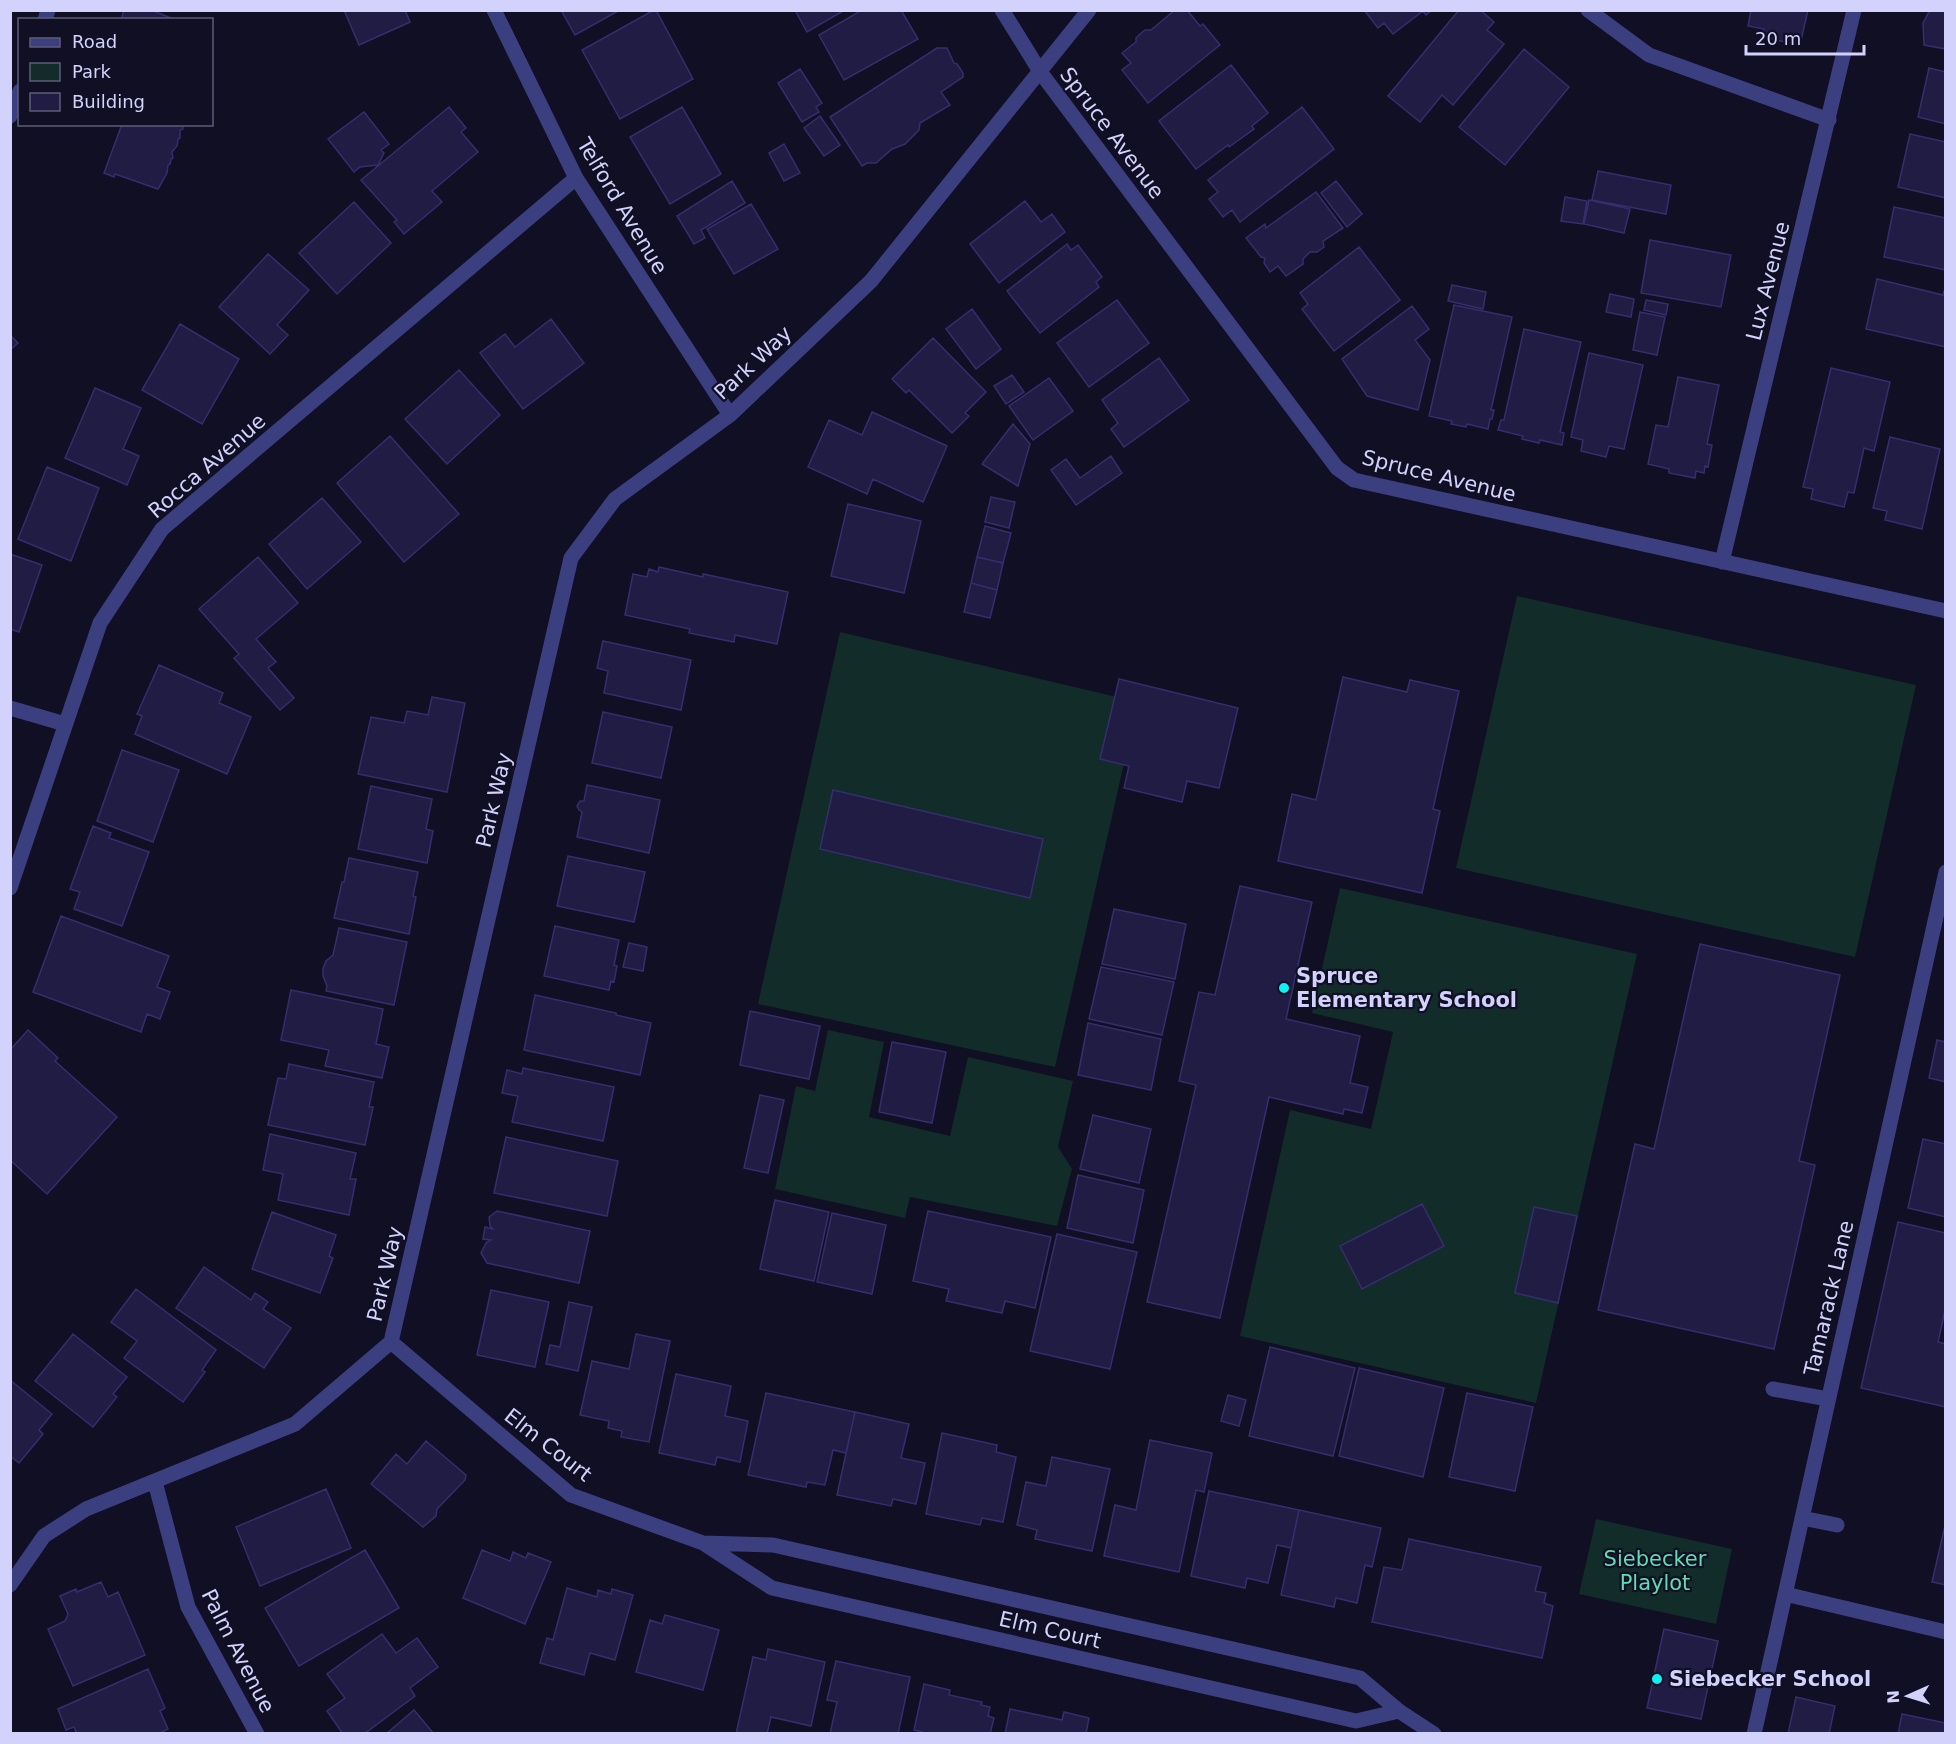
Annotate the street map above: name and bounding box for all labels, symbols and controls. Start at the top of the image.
legend [18,18,213,126]
scale bar [1746,18,1864,56]
text: 20 m [1755,28,1801,49]
text: Road [72,31,117,52]
text: Park [72,61,111,82]
street label: Spruce Avenue [1055,63,1169,203]
text: Building [72,91,145,112]
street label: Telford Avenue [571,133,672,278]
street label: Lux Avenue [1742,219,1794,343]
street label: Park Way [709,321,797,405]
street label: Rocca Avenue [144,409,270,523]
street label: Spruce Avenue [1360,445,1518,507]
street label: Park Way [471,750,517,850]
place label: Spruce Elementary School [1296,964,1517,1012]
marker: Spruce Elementary School [1277,981,1291,995]
street label: Tamarack Lane [1799,1218,1858,1379]
street label: Park Way [362,1224,408,1324]
street label: Elm Court [500,1404,596,1486]
park label: Siebecker Playlot [1604,1547,1707,1595]
street label: Palm Avenue [197,1585,279,1717]
street label: Elm Court [997,1607,1103,1653]
north arrow [1878,1666,1938,1726]
place label: Siebecker School [1669,1667,1871,1691]
marker: Siebecker School [1650,1672,1664,1686]
text: N [1884,1690,1903,1704]

